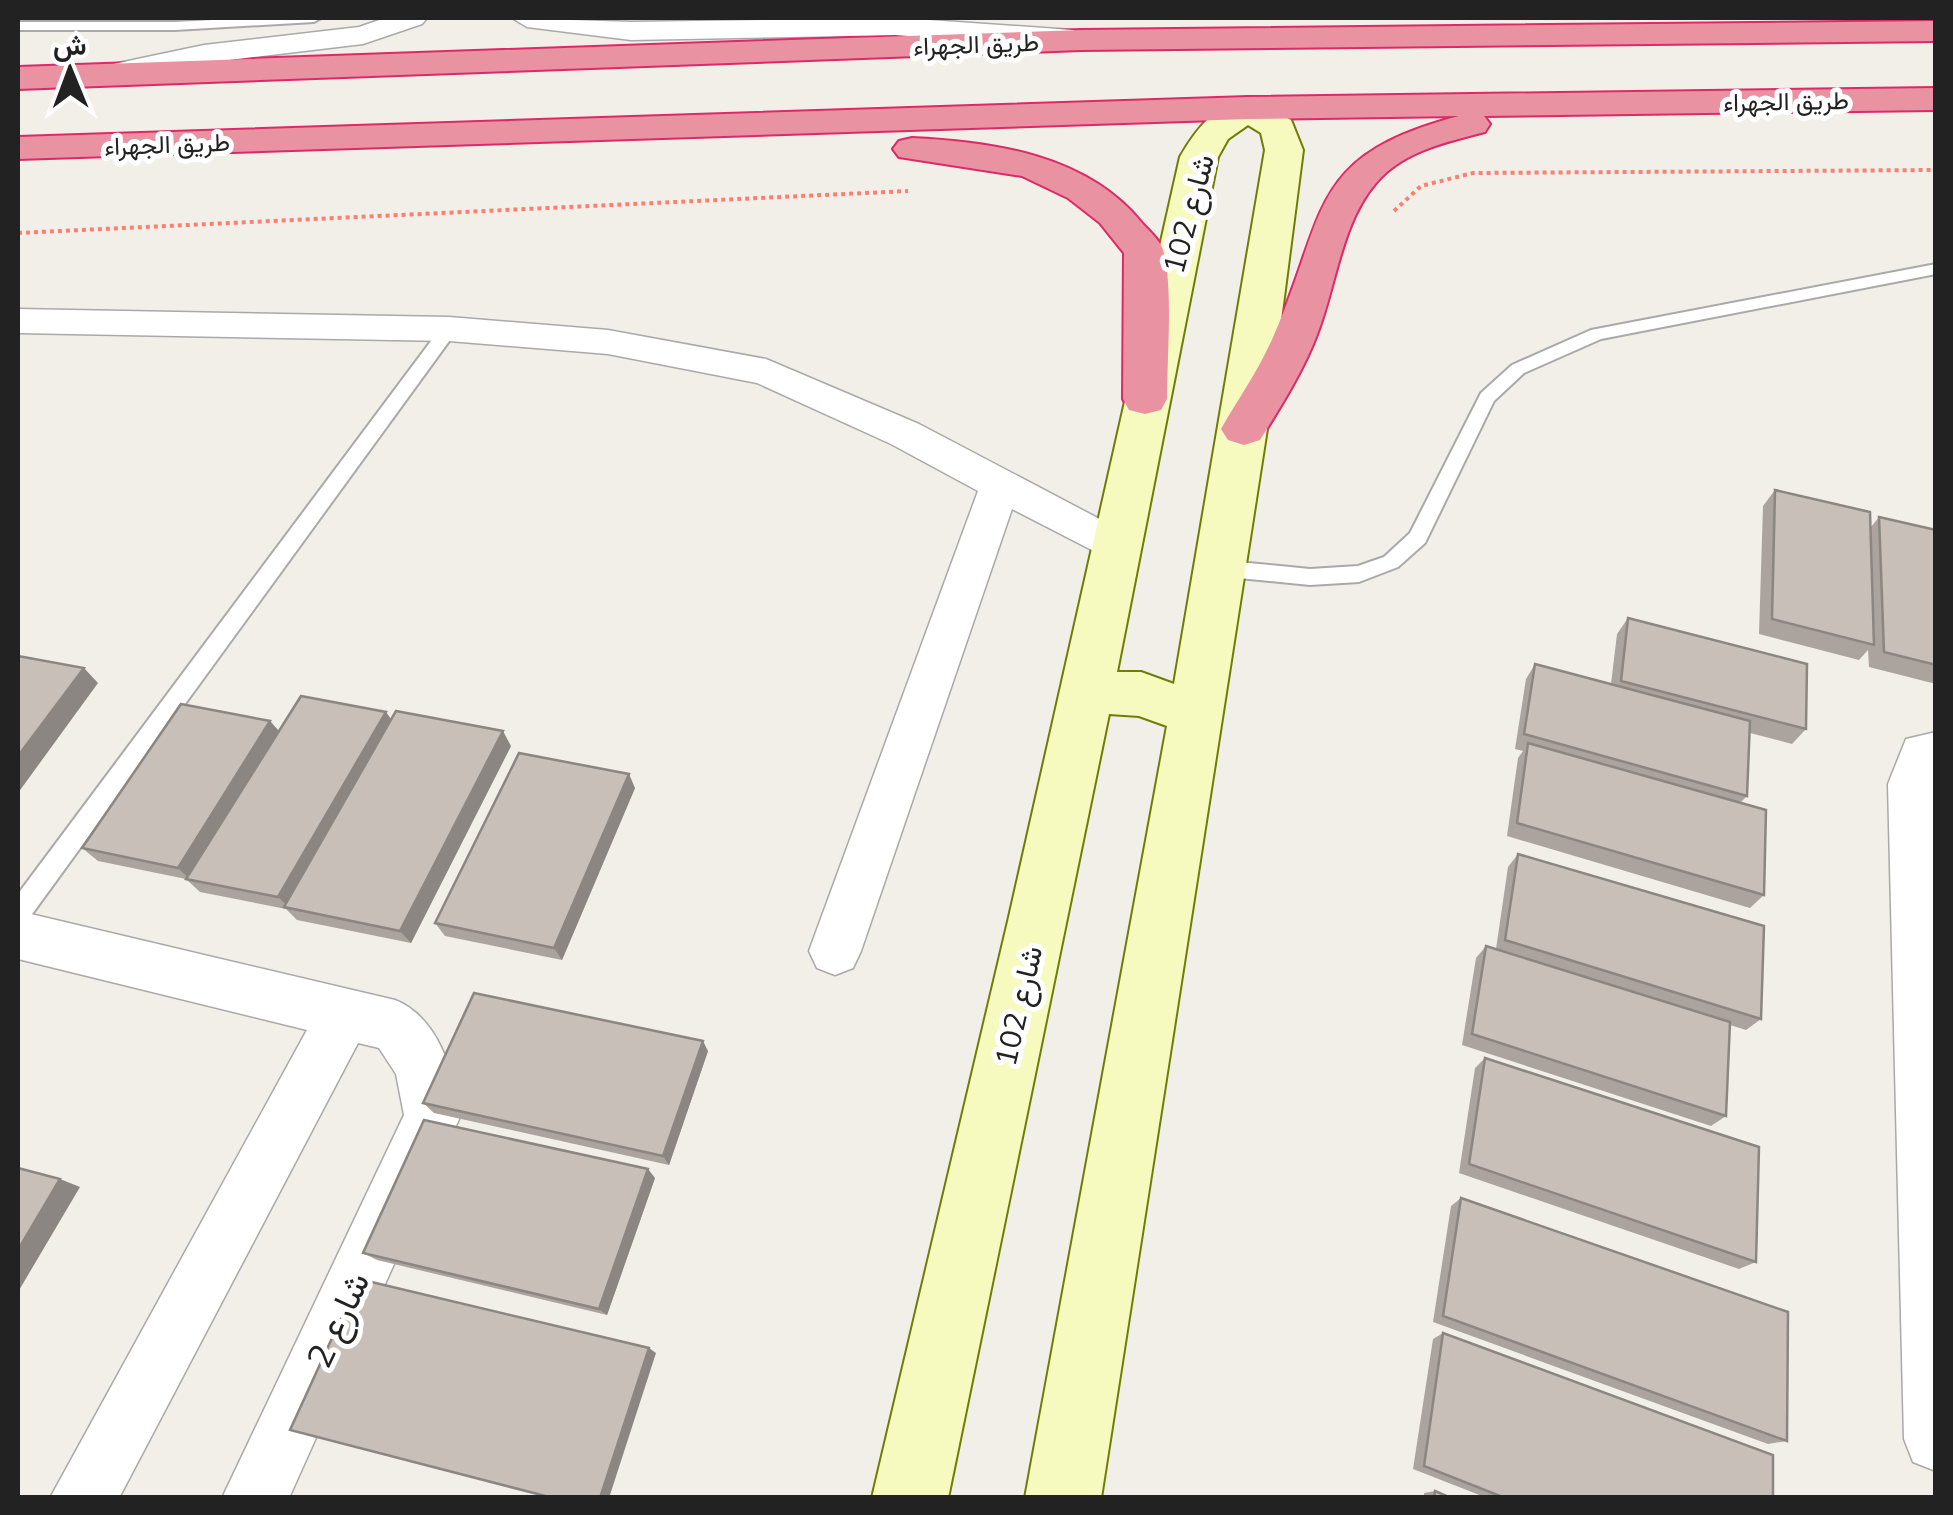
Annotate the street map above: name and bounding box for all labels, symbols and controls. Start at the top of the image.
north arrow [20,20,120,120]
street label: طريق الجهراء [913,26,1039,62]
text: ش [52,27,87,62]
street label: طريق الجهراء [1723,84,1849,118]
street label: طريق الجهراء [104,126,230,162]
street label: شارع 102 [1154,150,1224,278]
street label: شارع 102 [986,942,1052,1070]
street label: شارع 2 [296,1265,381,1376]

